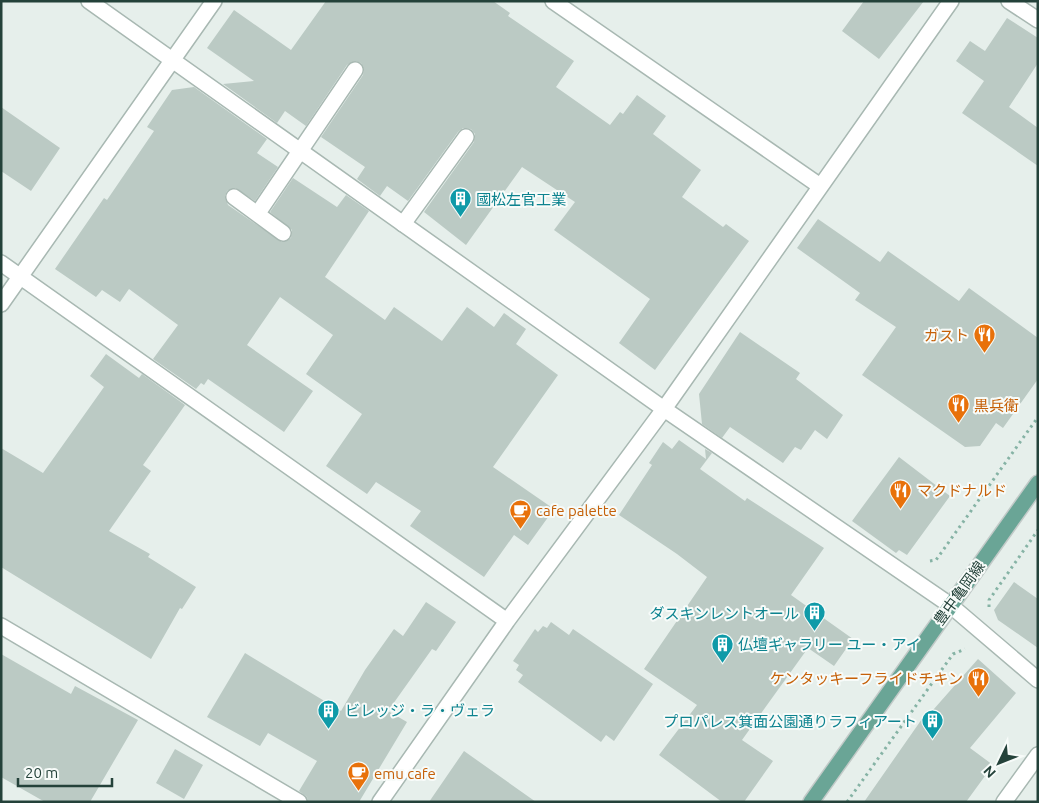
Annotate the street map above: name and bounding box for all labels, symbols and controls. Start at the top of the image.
building icon: 國松左官工業 [448,187,472,218]
place label: 國松左官工業 [476,191,566,208]
restaurant icon: ガスト [973,323,997,354]
place label: ガスト [924,327,969,344]
restaurant icon: 黒兵衛 [946,393,970,424]
place label: 黒兵衛 [974,397,1019,414]
restaurant icon: マクドナルド [889,478,913,509]
place label: マクドナルド [917,482,1007,499]
cafe icon: cafe palette [508,498,532,529]
place label: cafe palette [536,502,617,519]
street label: 豊中亀岡線 [930,558,988,628]
building icon: ダスキンレントオール [803,601,827,632]
place label: ダスキンレントオール [649,605,799,622]
building icon: 仏壇ギャラリー ユー・アイ [710,632,734,663]
place label: 仏壇ギャラリー ユー・アイ [738,636,921,653]
restaurant icon: ケンタッキーフライドチキン [967,666,991,697]
place label: ケンタッキーフライドチキン [770,670,963,687]
building icon: ビレッジ・ラ・ヴェラ [317,698,341,729]
place label: ビレッジ・ラ・ヴェラ [345,702,495,719]
building icon: プロパレス箕面公園通りラフィアート [921,709,945,740]
place label: プロパレス箕面公園通りラフィアート [663,713,917,730]
north arrow [974,738,1024,788]
scale bar [18,756,111,788]
cafe icon: emu cafe [346,761,370,792]
text: N [980,763,999,781]
text: 20 m [25,764,58,781]
place label: emu cafe [374,765,436,782]

